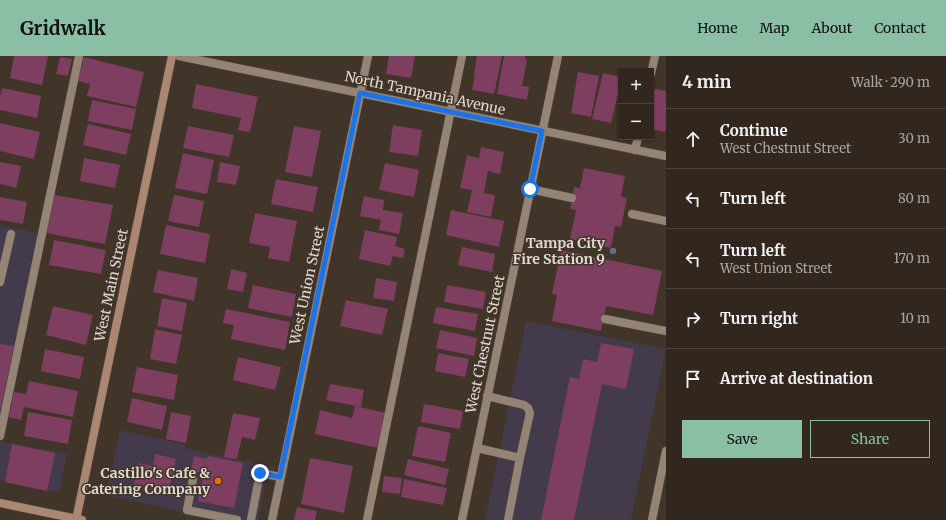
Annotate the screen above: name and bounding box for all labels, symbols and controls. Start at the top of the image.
text: Gridwalk [20,16,106,40]
text: Home [697,19,738,37]
text: Map [760,19,789,37]
text: About [811,19,852,37]
text: Contact [874,19,926,37]
street label: North Tampania Avenue [343,67,507,119]
map controls [618,68,654,140]
button: + [618,68,654,104]
text: 4 min [682,71,731,93]
text: Walk · 290 m [851,74,930,91]
button: − [618,104,654,140]
text: Continue [720,121,788,140]
icon: ahead [682,128,704,150]
text: 30 m [898,130,930,147]
text: West Chestnut Street [720,140,851,157]
route start [521,180,539,198]
icon: left [682,188,704,210]
text: Turn left [720,189,786,208]
text: 80 m [898,190,930,207]
street label: West Union Street [285,223,328,347]
street label: West Main Street [90,226,132,344]
place label: Tampa City Fire Station 9 [513,234,606,268]
text: Turn left [720,241,786,260]
marker: Tampa City Fire Station 9 [608,246,618,256]
icon: left [682,248,704,270]
text: 170 m [893,250,930,267]
text: West Union Street [720,260,832,277]
street label: West Chestnut Street [461,273,509,416]
icon: right [682,308,704,330]
text: Turn right [720,309,798,328]
text: 10 m [900,310,930,327]
icon: arrive [682,368,704,390]
text: Arrive at destination [720,369,873,388]
button: Save [682,420,802,458]
button: Share [810,420,930,458]
place label: Castillo's Cafe & Catering Company [82,464,211,498]
route end [251,464,269,482]
marker: Castillo's Cafe & Catering Company [213,476,223,486]

